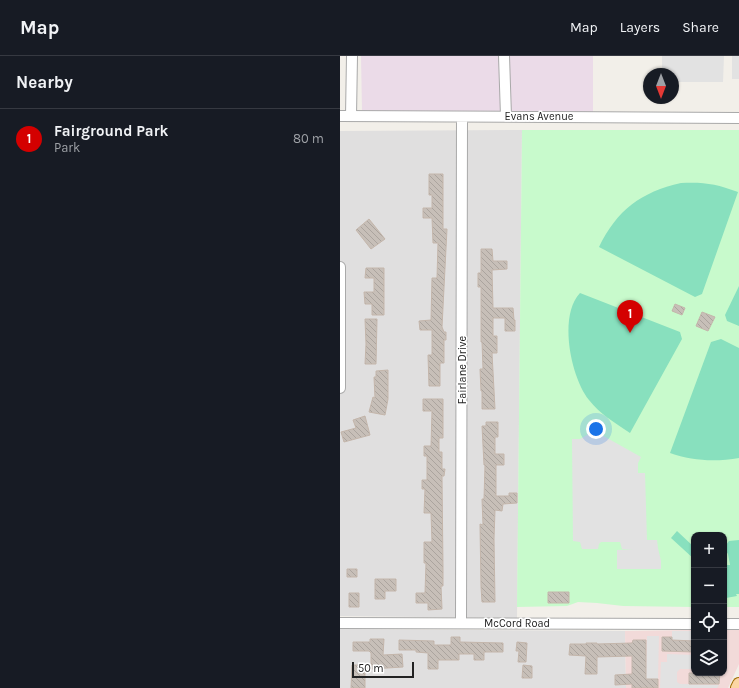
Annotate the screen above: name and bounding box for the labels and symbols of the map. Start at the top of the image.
north arrow [643,68,679,104]
street label: Evans Avenue [505,110,574,123]
pin: 1 [617,300,643,333]
street label: Fairlane Drive [456,335,469,404]
your location [586,419,606,439]
street label: McCord Road [484,617,550,630]
scale bar [352,660,414,679]

